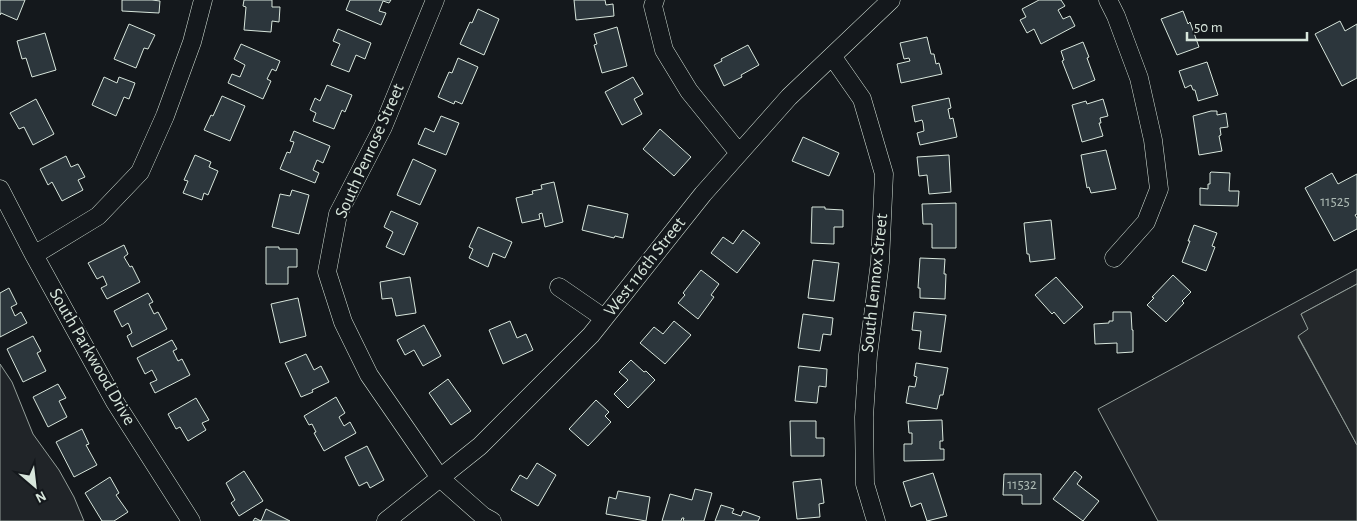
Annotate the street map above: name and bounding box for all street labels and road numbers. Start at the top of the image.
street label: South Penrose Street [332,81,408,221]
street label: South Lennox Street [859,212,891,354]
street label: West 116th Street [601,214,689,320]
street label: South Parkwood Drive [46,286,138,428]

